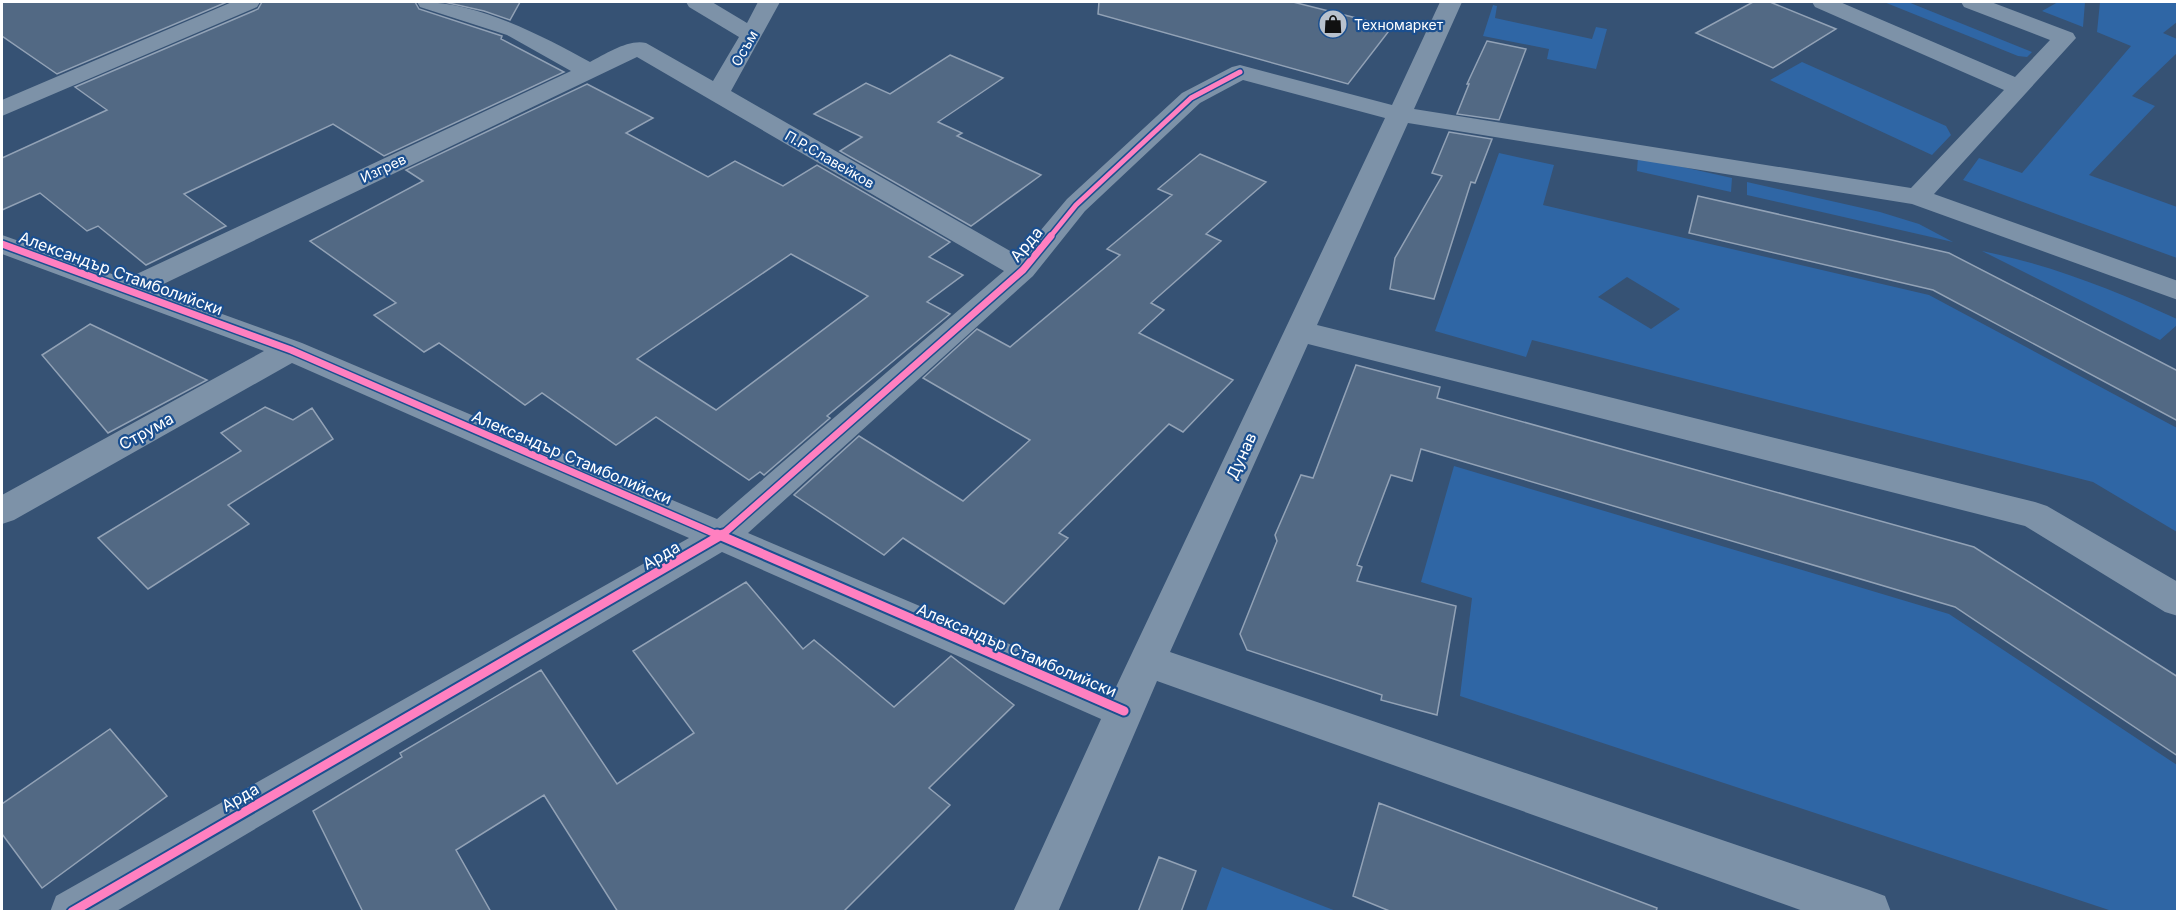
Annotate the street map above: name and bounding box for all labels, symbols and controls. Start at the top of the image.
shop icon: Техномаркет [1317,8,1349,40]
place label: Техномаркет [1354,16,1444,33]
street label: Осъм [727,27,761,69]
street label: П.Р.Славейков [782,127,878,192]
street label: Изгрев [357,150,409,186]
street label: Арда [1006,222,1046,266]
street label: Александър Стамболийски [16,227,226,319]
street label: Александър Стамболийски [469,406,675,508]
street label: Струма [115,408,177,454]
street label: Дунав [1221,429,1261,483]
street label: Арда [639,536,683,574]
street label: Александър Стамболийски [914,599,1120,701]
street label: Арда [218,778,262,816]

